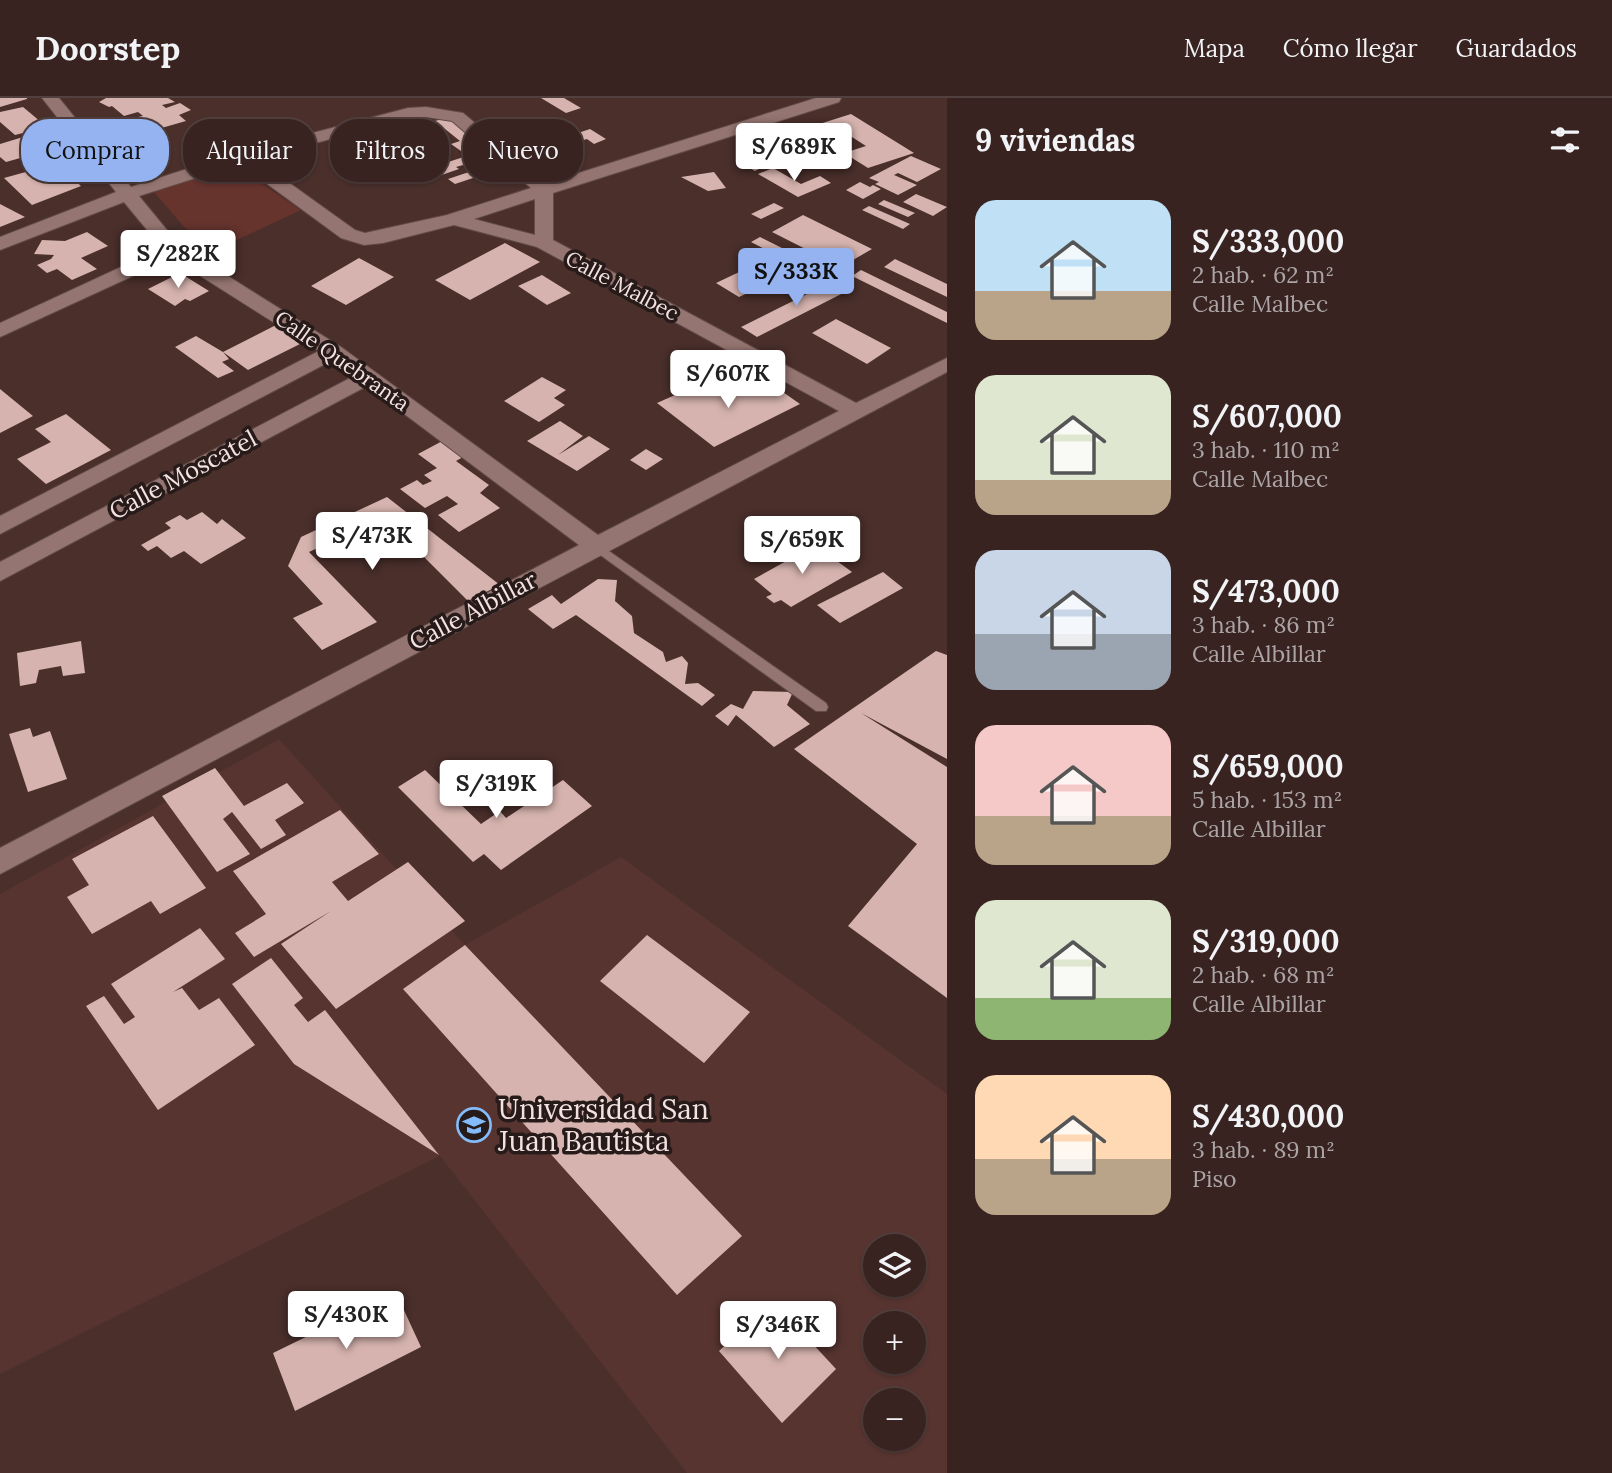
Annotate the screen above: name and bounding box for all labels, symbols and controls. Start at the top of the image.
text: Doorstep [35,27,180,69]
text: Mapa [1184,33,1245,64]
text: Cómo llegar [1283,33,1418,64]
text: Guardados [1456,33,1577,64]
chip: Comprar [21,119,169,182]
chip: Alquilar [183,119,316,182]
chip: Filtros [330,119,449,182]
chip: Nuevo [463,119,583,182]
text: 9 viviendas [975,121,1135,159]
icon: filters [1546,121,1584,159]
pin: S/689K [737,123,851,183]
text: S/689K [752,131,836,160]
text: S/333,000 [1192,222,1344,260]
icon: home [1031,228,1115,312]
pin: S/282K [121,230,235,290]
text: S/282K [137,238,219,267]
street label: Calle Malbec [561,244,683,327]
pin: S/333K [739,248,853,308]
text: S/333K [754,256,838,285]
text: 2 hab. · 62 m² [1192,260,1334,289]
text: Calle Malbec [1192,289,1328,318]
street label: Calle Quebranta [270,304,415,417]
pin: S/607K [671,350,785,410]
text: S/607K [686,358,770,387]
text: S/607,000 [1192,397,1342,435]
icon: home [1031,403,1115,487]
street label: Calle Moscatel [104,423,262,526]
text: 3 hab. · 110 m² [1192,435,1340,464]
text: Calle Malbec [1192,464,1328,493]
pin: S/473K [315,512,429,572]
pin: S/659K [745,517,859,576]
text: S/473K [332,520,412,549]
text: S/659K [760,524,844,553]
street label: Calle Albillar [404,564,542,657]
text: S/473,000 [1192,572,1340,610]
icon: home [1031,578,1115,662]
text: 3 hab. · 86 m² [1192,610,1335,639]
text: Calle Albillar [1192,639,1326,668]
text: S/659,000 [1192,747,1344,785]
icon: home [1031,753,1115,837]
pin: S/319K [439,760,553,820]
text: S/319K [456,768,536,797]
text: 5 hab. · 153 m² [1192,785,1342,814]
text: Calle Albillar [1192,814,1326,843]
text: S/319,000 [1192,922,1340,960]
icon: home [1031,928,1115,1012]
text: 2 hab. · 68 m² [1192,960,1335,989]
text: Calle Albillar [1192,989,1326,1018]
place label: Universidad San Juan Bautista [497,1091,709,1159]
text: S/430,000 [1192,1097,1344,1135]
icon: home [1031,1103,1115,1187]
school or university icon: Universidad San Juan Bautista [455,1106,493,1144]
text: 3 hab. · 89 m² [1192,1135,1335,1164]
text: Piso [1192,1164,1237,1193]
map controls [863,1234,926,1451]
button: layers [863,1234,926,1297]
pin: S/430K [289,1292,403,1351]
text: S/430K [304,1299,388,1328]
pin: S/346K [721,1302,835,1361]
text: S/346K [736,1309,820,1338]
button: + [863,1311,926,1374]
button: − [863,1388,926,1451]

